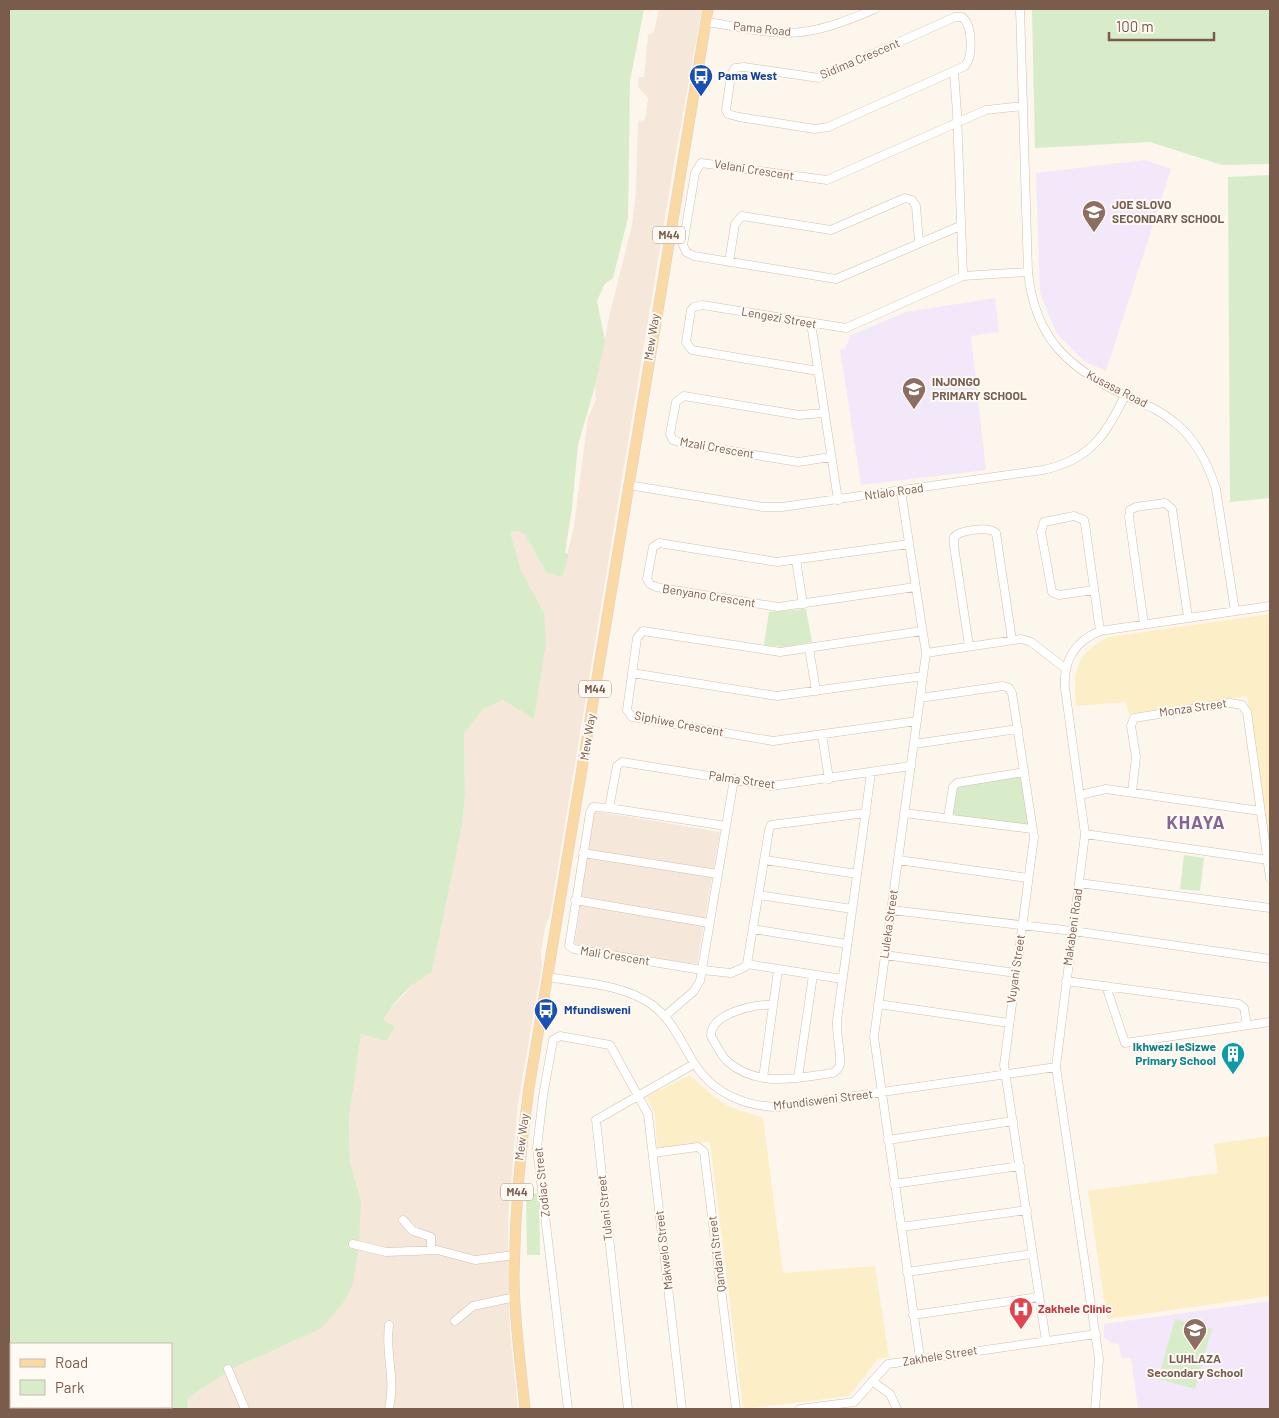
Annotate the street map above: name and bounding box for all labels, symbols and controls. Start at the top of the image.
scale bar [1109,10,1214,42]
text: 100 m [1116,17,1154,35]
street label: Pama Road [732,18,792,38]
street label: Sidima Crescent [818,35,902,81]
bus stop icon: Pama West [688,63,714,97]
place label: Pama West [718,68,777,82]
street label: Velani Crescent [713,156,795,182]
place label: JOE SLOVO SECONDARY SCHOOL [1112,197,1225,225]
school or university icon: JOE SLOVO SECONDARY SCHOOL [1081,199,1107,233]
road number: M44 [653,226,685,244]
street label: Lengezi Street [741,304,818,331]
street label: Mew Way [640,312,662,361]
street label: Kusasa Road [1085,367,1150,409]
place label: INJONGO PRIMARY SCHOOL [932,374,1027,402]
school or university icon: INJONGO PRIMARY SCHOOL [901,376,927,410]
street label: Mzali Crescent [679,434,756,460]
street label: Ntlalo Road [863,480,924,502]
street label: Benyano Crescent [662,581,757,609]
road number: M44 [579,681,611,698]
street label: Monza Street [1158,695,1228,719]
street label: Siphiwe Crescent [633,708,725,739]
street label: Mew Way [576,712,598,761]
street label: Palma Street [708,767,776,791]
district label: KHAYA [1166,811,1226,833]
street label: Makabeni Road [1060,887,1084,966]
street label: Luleka Street [876,888,900,959]
street label: Vuyani Street [1003,933,1027,1004]
street label: Mali Crescent [579,943,651,967]
bus stop icon: Mfundisweni [533,997,559,1031]
place label: Mfundisweni [564,1002,631,1016]
place label: Ikhwezi leSizwe Primary School [1133,1039,1216,1067]
building icon: Ikhwezi leSizwe Primary School [1220,1041,1246,1075]
street label: Mfundisweni Street [772,1086,873,1112]
street label: Mew Way [511,1112,531,1161]
street label: Zodiac Street [530,1146,552,1218]
street label: Tulani Street [594,1174,614,1242]
road number: M44 [501,1184,533,1200]
street label: Makwelo Street [651,1210,675,1291]
street label: Qandani Street [704,1215,728,1293]
hospital icon: Zakhele Clinic [1008,1296,1034,1330]
place label: Zakhele Clinic [1038,1301,1112,1315]
school or university icon: LUHLAZA Secondary School [1182,1317,1208,1351]
street label: Zakhele Street [901,1342,978,1368]
legend [10,1343,172,1408]
place label: LUHLAZA Secondary School [1147,1351,1243,1379]
text: Road [55,1353,88,1371]
text: Park [55,1378,85,1396]

